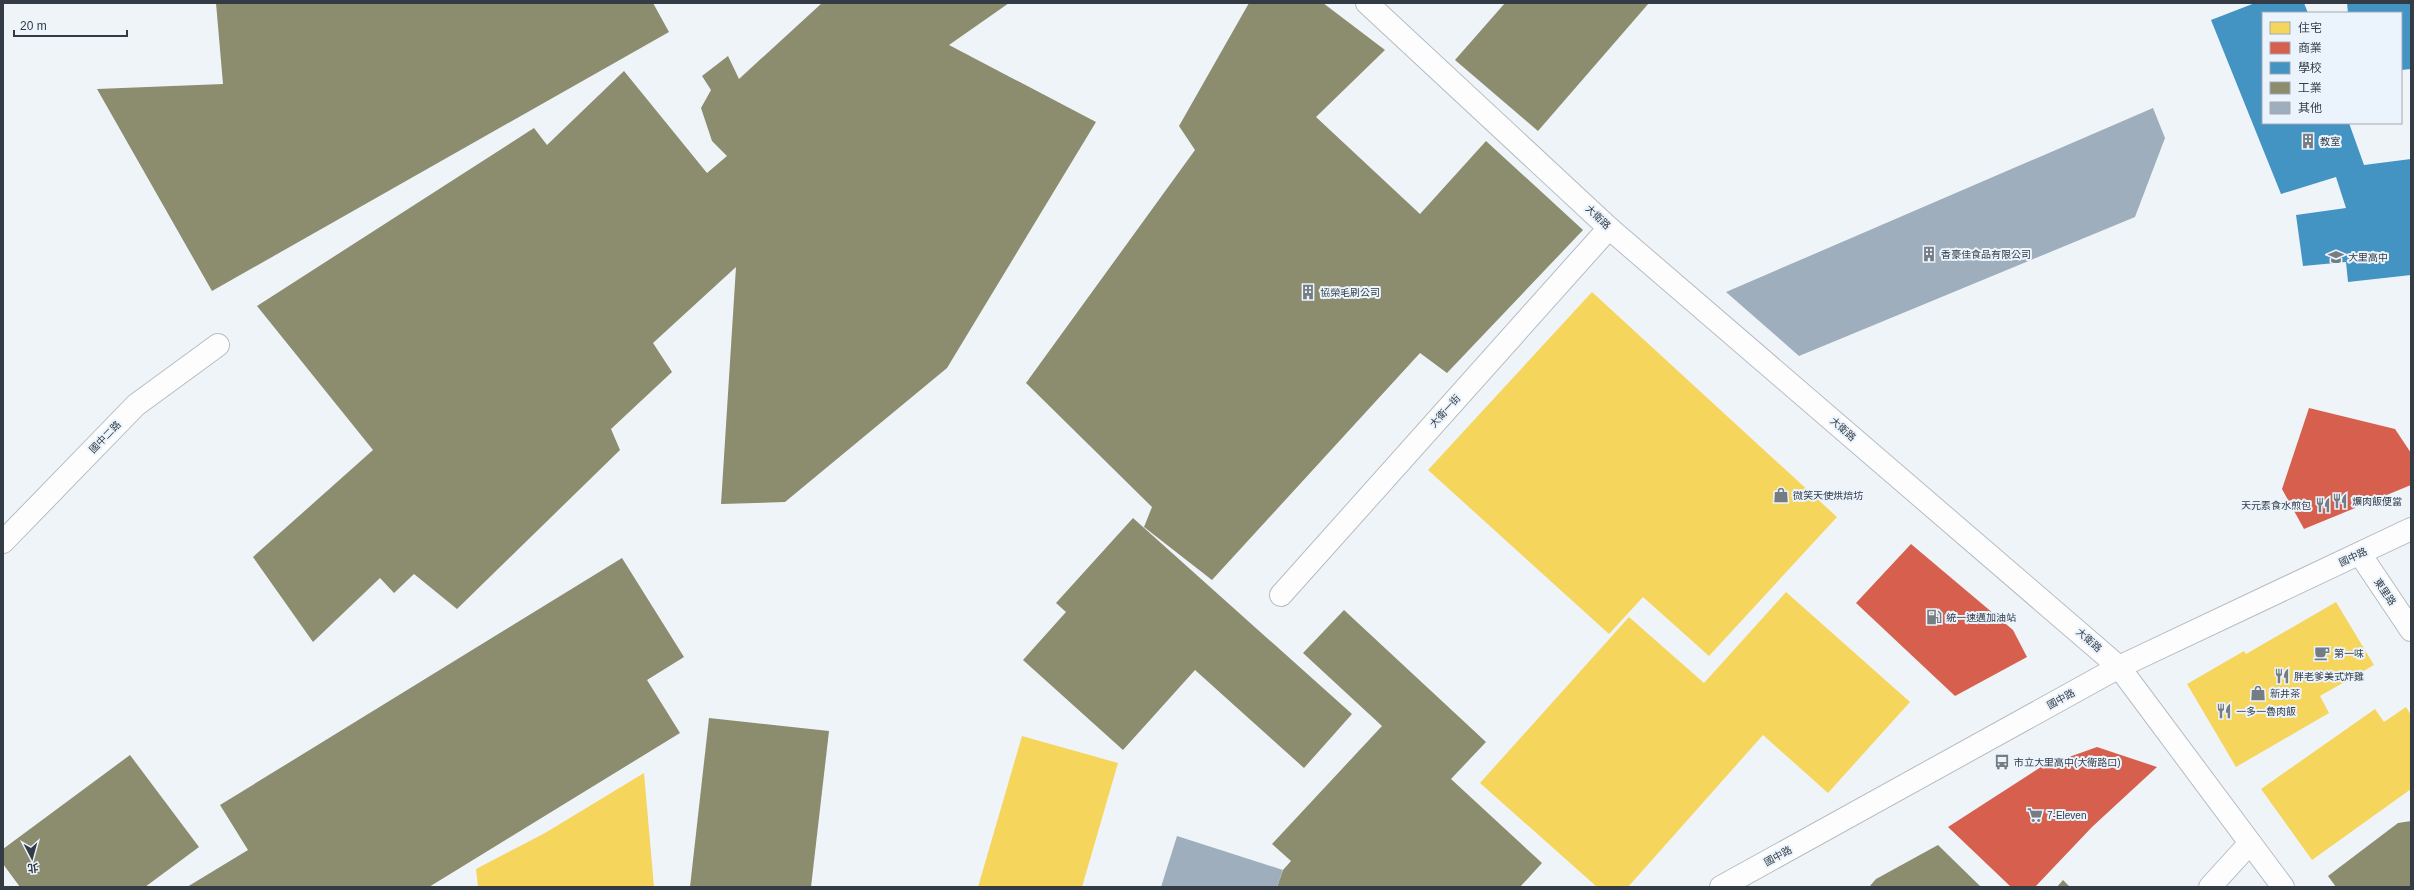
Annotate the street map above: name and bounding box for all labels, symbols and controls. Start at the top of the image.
scale bar [14,12,127,38]
legend [2262,12,2402,124]
text: 20 m [20,19,47,33]
text: 住宅 [2298,21,2322,35]
text: 商業 [2298,41,2322,55]
text: 學校 [2298,61,2322,75]
text: 工業 [2298,81,2322,95]
text: 其他 [2298,101,2322,115]
building icon: 教室 [2299,132,2317,150]
place label: 教室 [2320,136,2340,147]
street label: 大衛路 [1583,203,1613,231]
building icon: 香豪佳食品有限公司 [1920,245,1938,263]
school or university icon: 大里高中 [2327,248,2345,266]
place label: 香豪佳食品有限公司 [1941,249,2031,260]
place label: 大里高中 [2348,252,2388,263]
building icon: 協榮毛刷公司 [1299,283,1317,301]
place label: 協榮毛刷公司 [1320,287,1380,298]
street label: 大衛一街 [1428,392,1462,430]
street label: 大衛路 [1828,415,1858,443]
street label: 國中二路 [87,419,123,455]
shop icon: 微笑天使烘焙坊 [1772,486,1790,504]
place label: 微笑天使烘焙坊 [1793,490,1863,501]
restaurant icon: 爌肉飯便當 [2331,492,2349,510]
restaurant icon: 天元素食水煎包 [2314,496,2332,514]
place label: 爌肉飯便當 [2352,496,2402,507]
place label: 天元素食水煎包 [2241,500,2311,511]
street label: 國中路 [2337,546,2369,568]
street label: 東里路 [2372,576,2398,608]
fuel station icon: 統一速邁加油站 [1925,608,1943,626]
place label: 統一速邁加油站 [1946,612,2016,623]
street label: 大衛路 [2074,626,2104,654]
cafe icon: 第一味 [2313,644,2331,662]
place label: 第一味 [2334,648,2364,659]
restaurant icon: 胖老爹美式炸雞 [2273,667,2291,685]
place label: 胖老爹美式炸雞 [2294,671,2364,682]
shop icon: 新井茶 [2249,684,2267,702]
street label: 國中路 [2045,687,2077,711]
place label: 新井茶 [2270,688,2300,699]
restaurant icon: 一多一魯肉飯 [2215,702,2233,720]
place label: 一多一魯肉飯 [2236,706,2296,717]
bus stop icon: 市立大里高中(大衛路口) [1993,753,2011,771]
place label: 市立大里高中(大衛路口) [2014,757,2121,768]
supermarket icon: 7-Eleven [2026,806,2044,824]
place label: 7-Eleven [2047,810,2086,821]
north arrow [12,838,52,878]
street label: 國中路 [1762,844,1794,868]
text: 北 [27,861,39,874]

